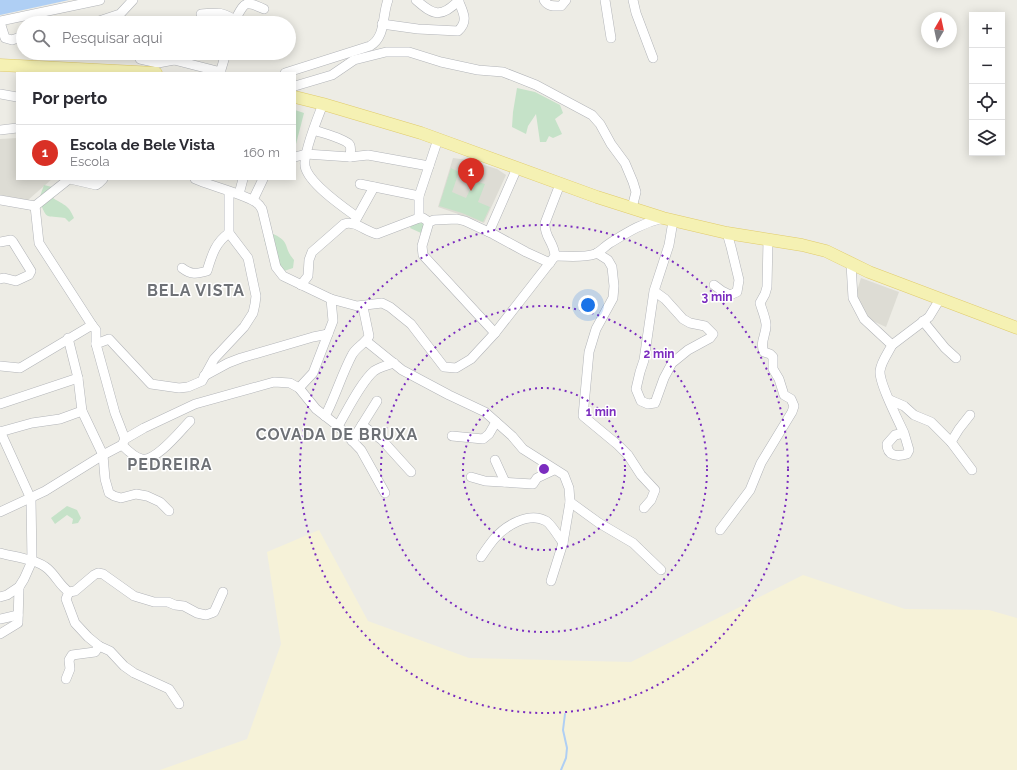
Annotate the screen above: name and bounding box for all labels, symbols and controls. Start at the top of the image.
north arrow [921,12,957,48]
map controls [969,12,1005,156]
button: + [969,12,1005,48]
search box [16,16,296,60]
icon: search [30,27,52,49]
text: Pesquisar aqui [62,29,162,47]
button: − [969,48,1005,84]
button: locate [969,84,1005,120]
text: Por perto [32,88,107,108]
button: layers [969,120,1005,156]
text: Escola de Bele Vista [70,136,215,154]
text: 1 [42,145,48,160]
text: 160 m [243,145,280,160]
text: Escola [70,154,110,169]
pin: 1 [458,158,484,191]
district label: BELA VISTA [147,281,245,300]
text: 3 min [701,290,733,304]
your location [578,295,598,315]
text: 2 min [643,347,675,361]
text: 1 min [586,405,616,419]
district label: COVADA DE BRUXA [256,425,418,444]
district label: PEDREIRA [127,455,213,474]
centre of rings [537,462,551,476]

